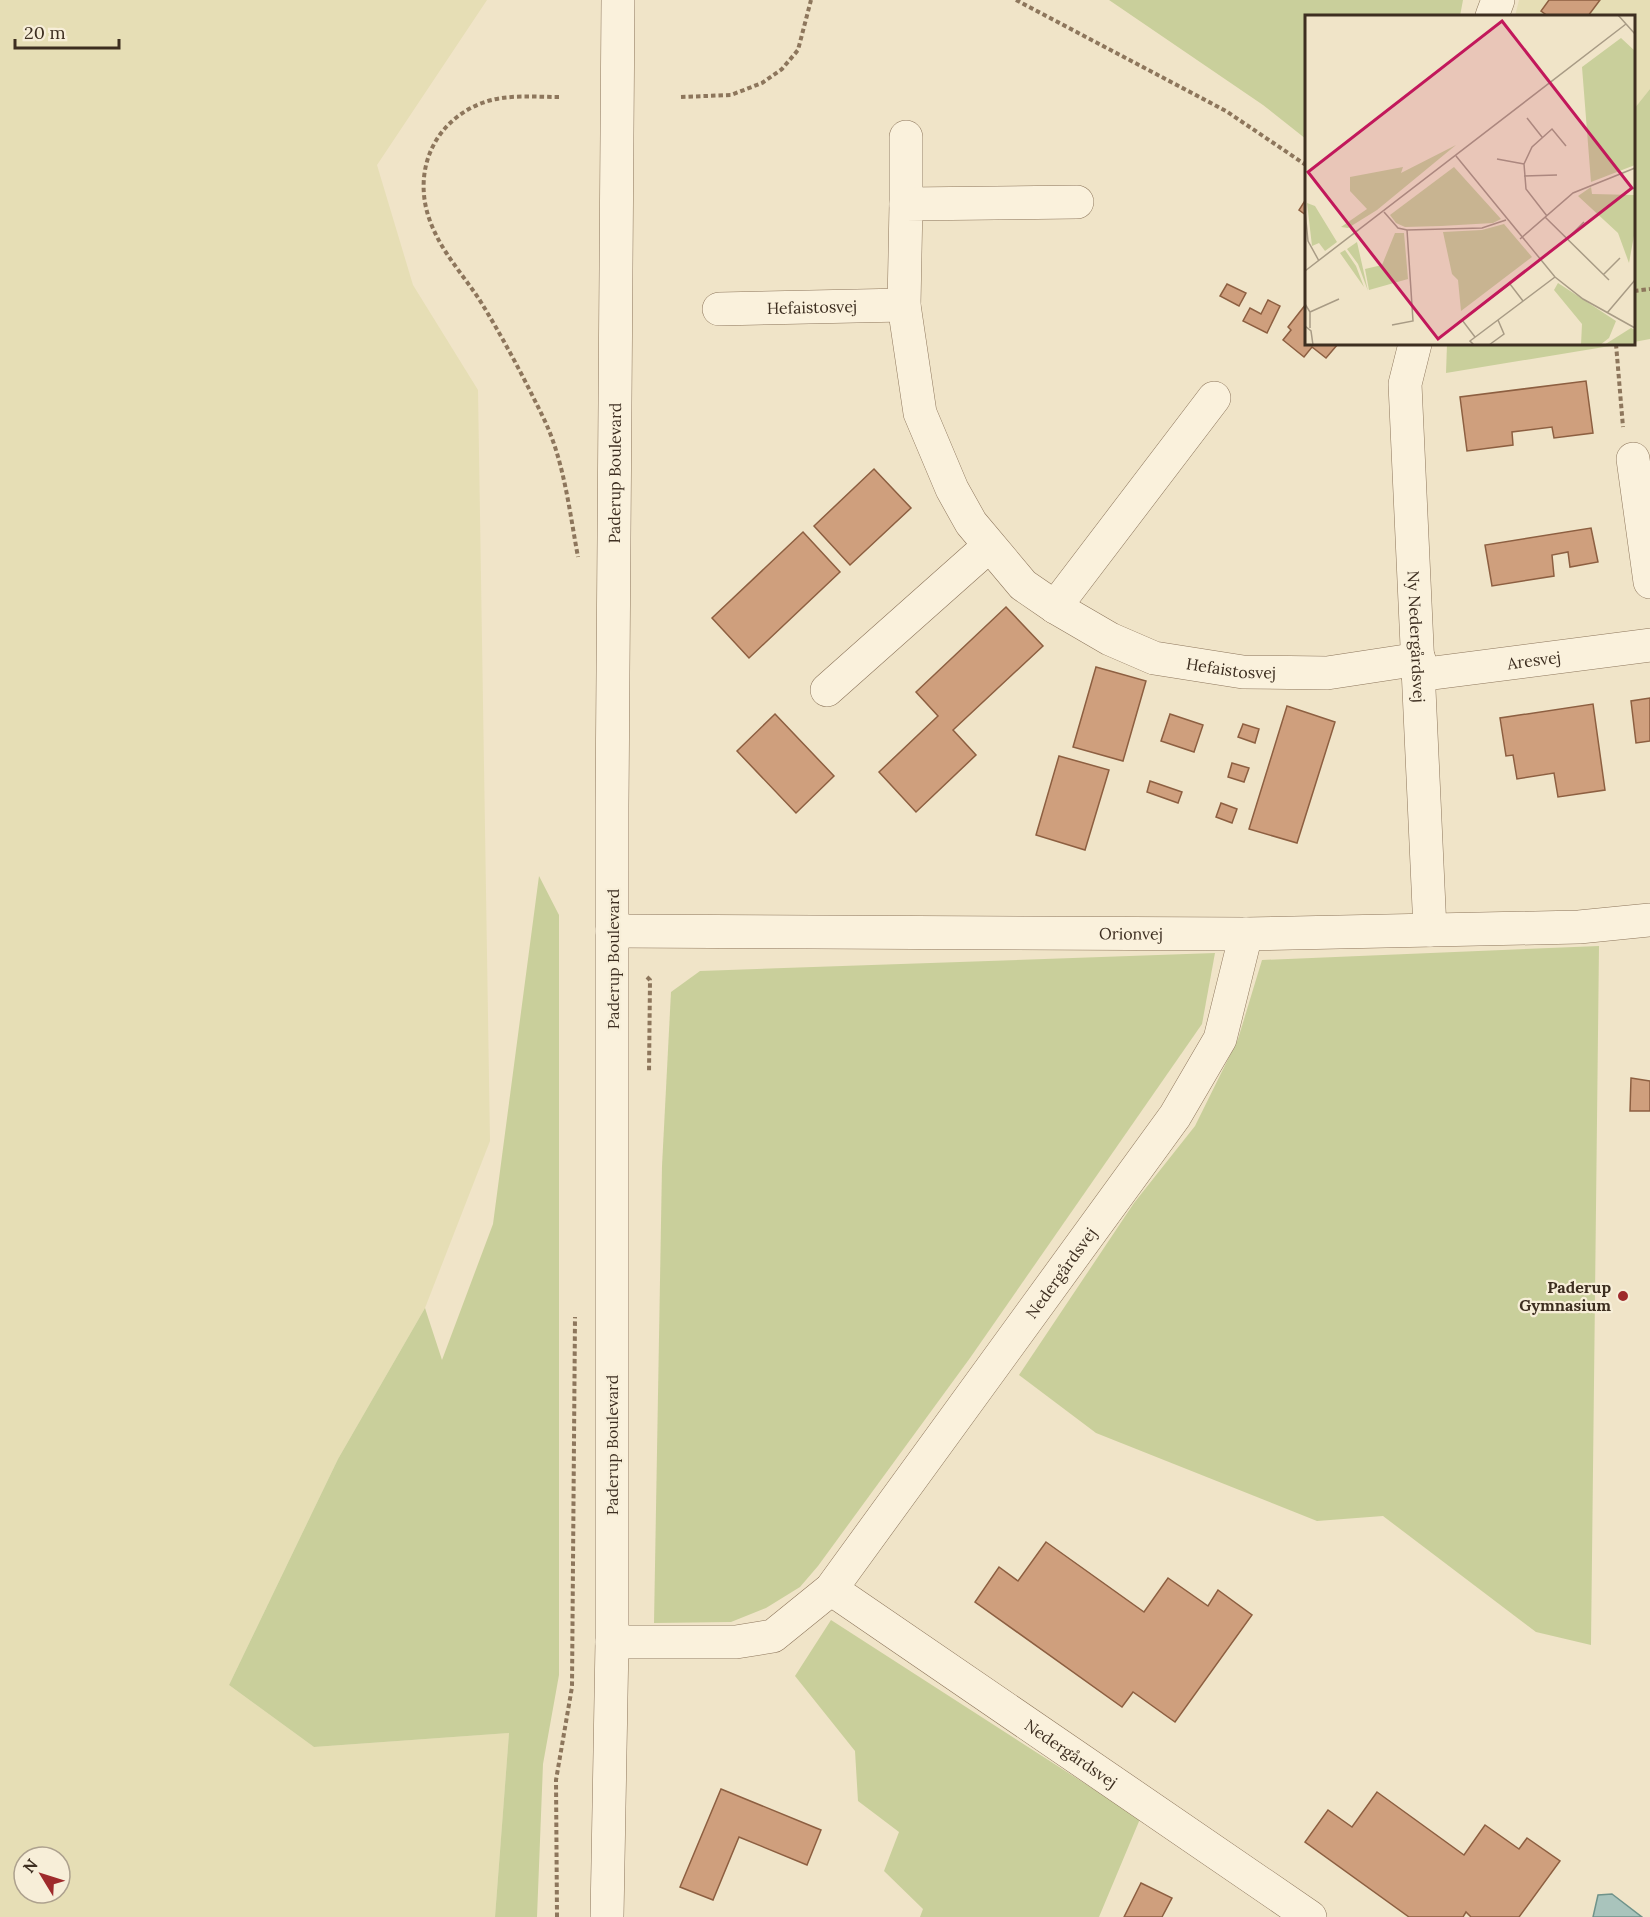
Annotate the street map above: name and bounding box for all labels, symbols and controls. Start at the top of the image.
scale bar [15,12,118,50]
inset map [1305,15,1635,345]
text: 20 m [24,21,66,44]
street label: Hefaistosvej [767,296,857,318]
street label: Paderup Boulevard [604,402,625,544]
street label: Ny Nedergårdsvej [1404,570,1430,703]
street label: Aresvej [1505,647,1562,673]
street label: Hefaistosvej [1185,653,1276,682]
street label: Paderup Boulevard [603,888,623,1029]
street label: Orionvej [1099,923,1163,944]
street label: Nedergårdsvej [1021,1223,1101,1322]
place label: Paderup Gymnasium [1519,1277,1611,1315]
marker: Paderup Gymnasium [1616,1289,1630,1303]
street label: Paderup Boulevard [602,1374,622,1515]
street label: Nedergårdsvej [1021,1715,1121,1792]
north arrow [12,1845,72,1905]
text: N [18,1855,42,1877]

